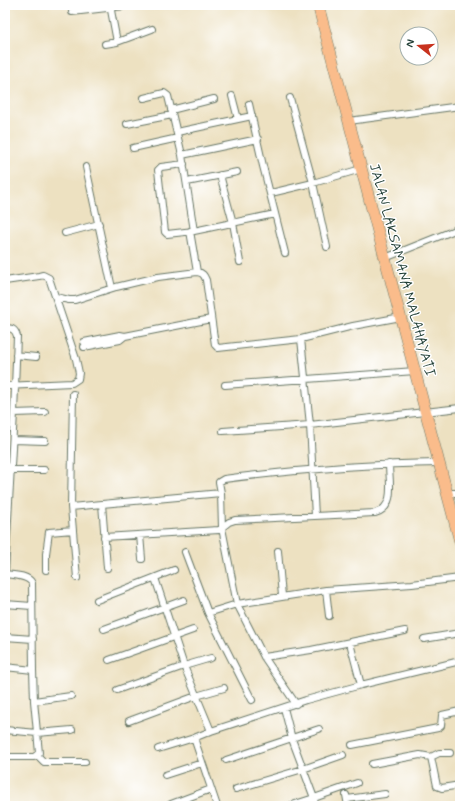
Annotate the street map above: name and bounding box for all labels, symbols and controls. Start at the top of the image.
north arrow [399,26,439,66]
text: N [403,38,418,49]
street label: JALAN LAKSAMANA MALAHAYATI [365,162,439,379]

